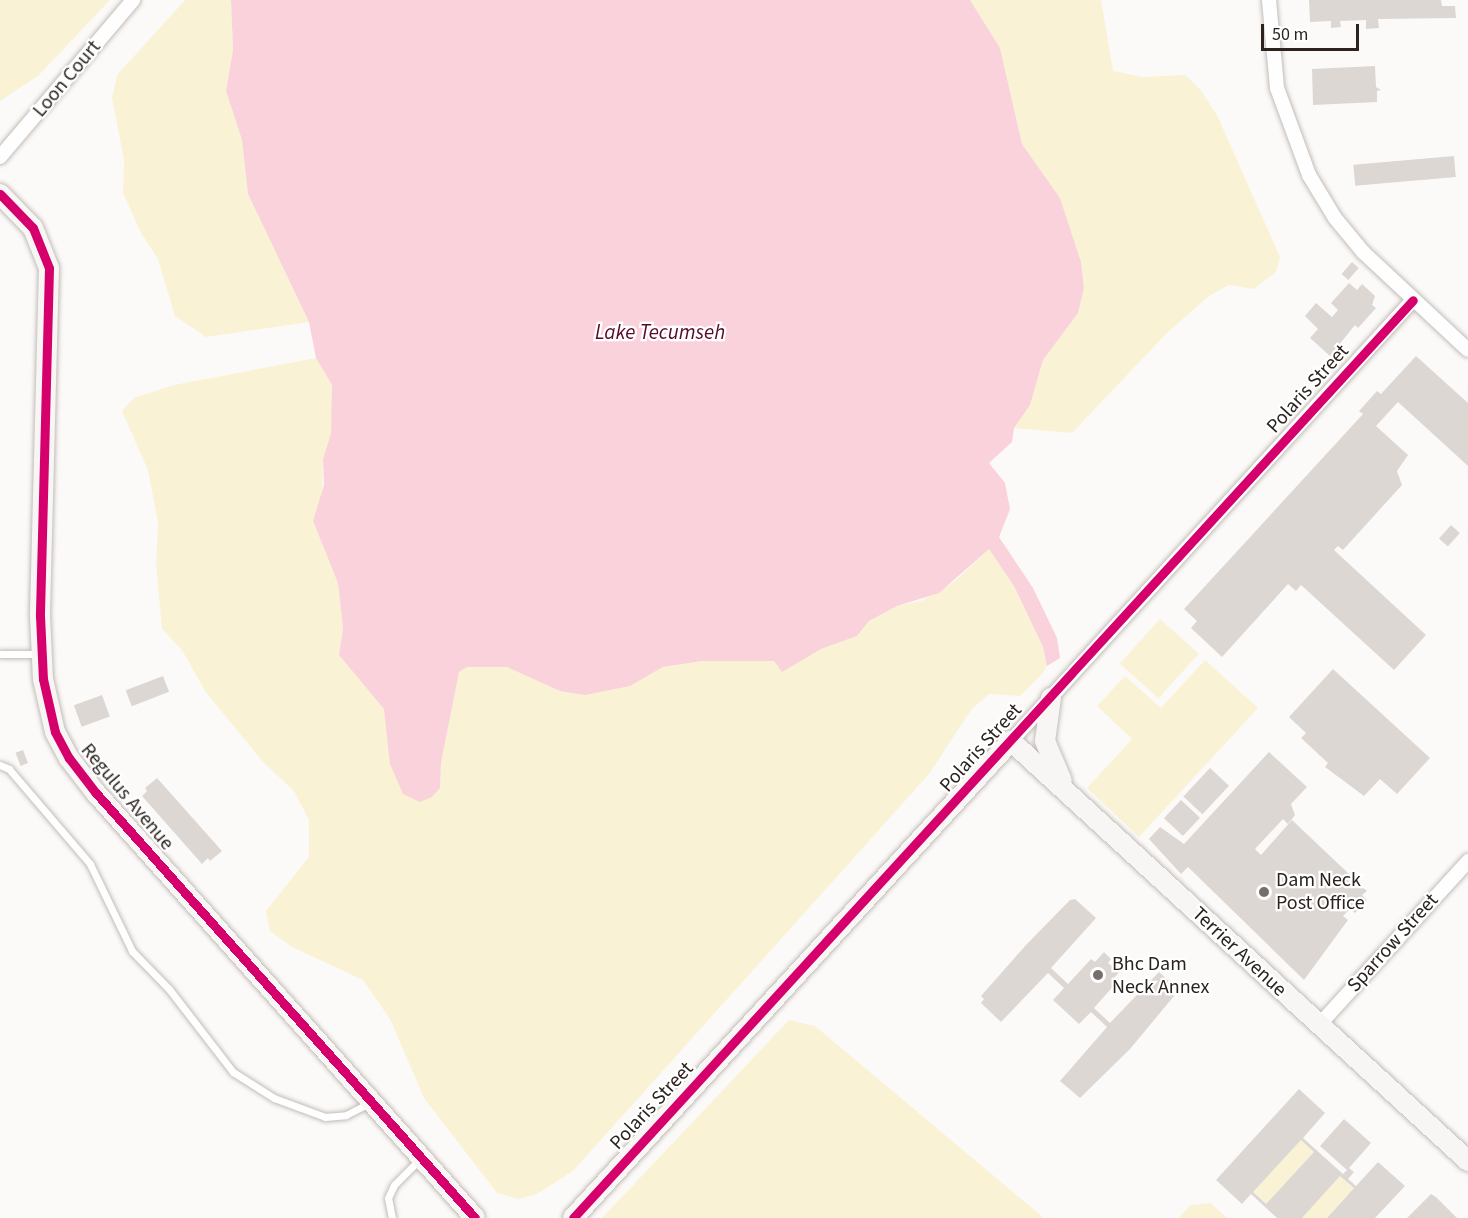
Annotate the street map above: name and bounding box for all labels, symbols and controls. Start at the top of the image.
scale bar [1264,12,1362,50]
text: 50 m [1272,22,1308,47]
street label: Loon Court [28,36,106,122]
water label: Lake Tecumseh [595,319,725,345]
street label: Polaris Street [1262,340,1354,438]
street label: Polaris Street [935,699,1027,797]
street label: Regulus Avenue [75,739,179,855]
place label: Dam Neck Post Office [1276,868,1365,915]
marker: Dam Neck Post Office [1257,885,1271,899]
street label: Sparrow Street [1342,889,1444,997]
street label: Terrier Avenue [1187,902,1291,1002]
place label: Bhc Dam Neck Annex [1112,952,1209,999]
marker: Bhc Dam Neck Annex [1089,966,1107,984]
street label: Polaris Street [605,1057,699,1155]

